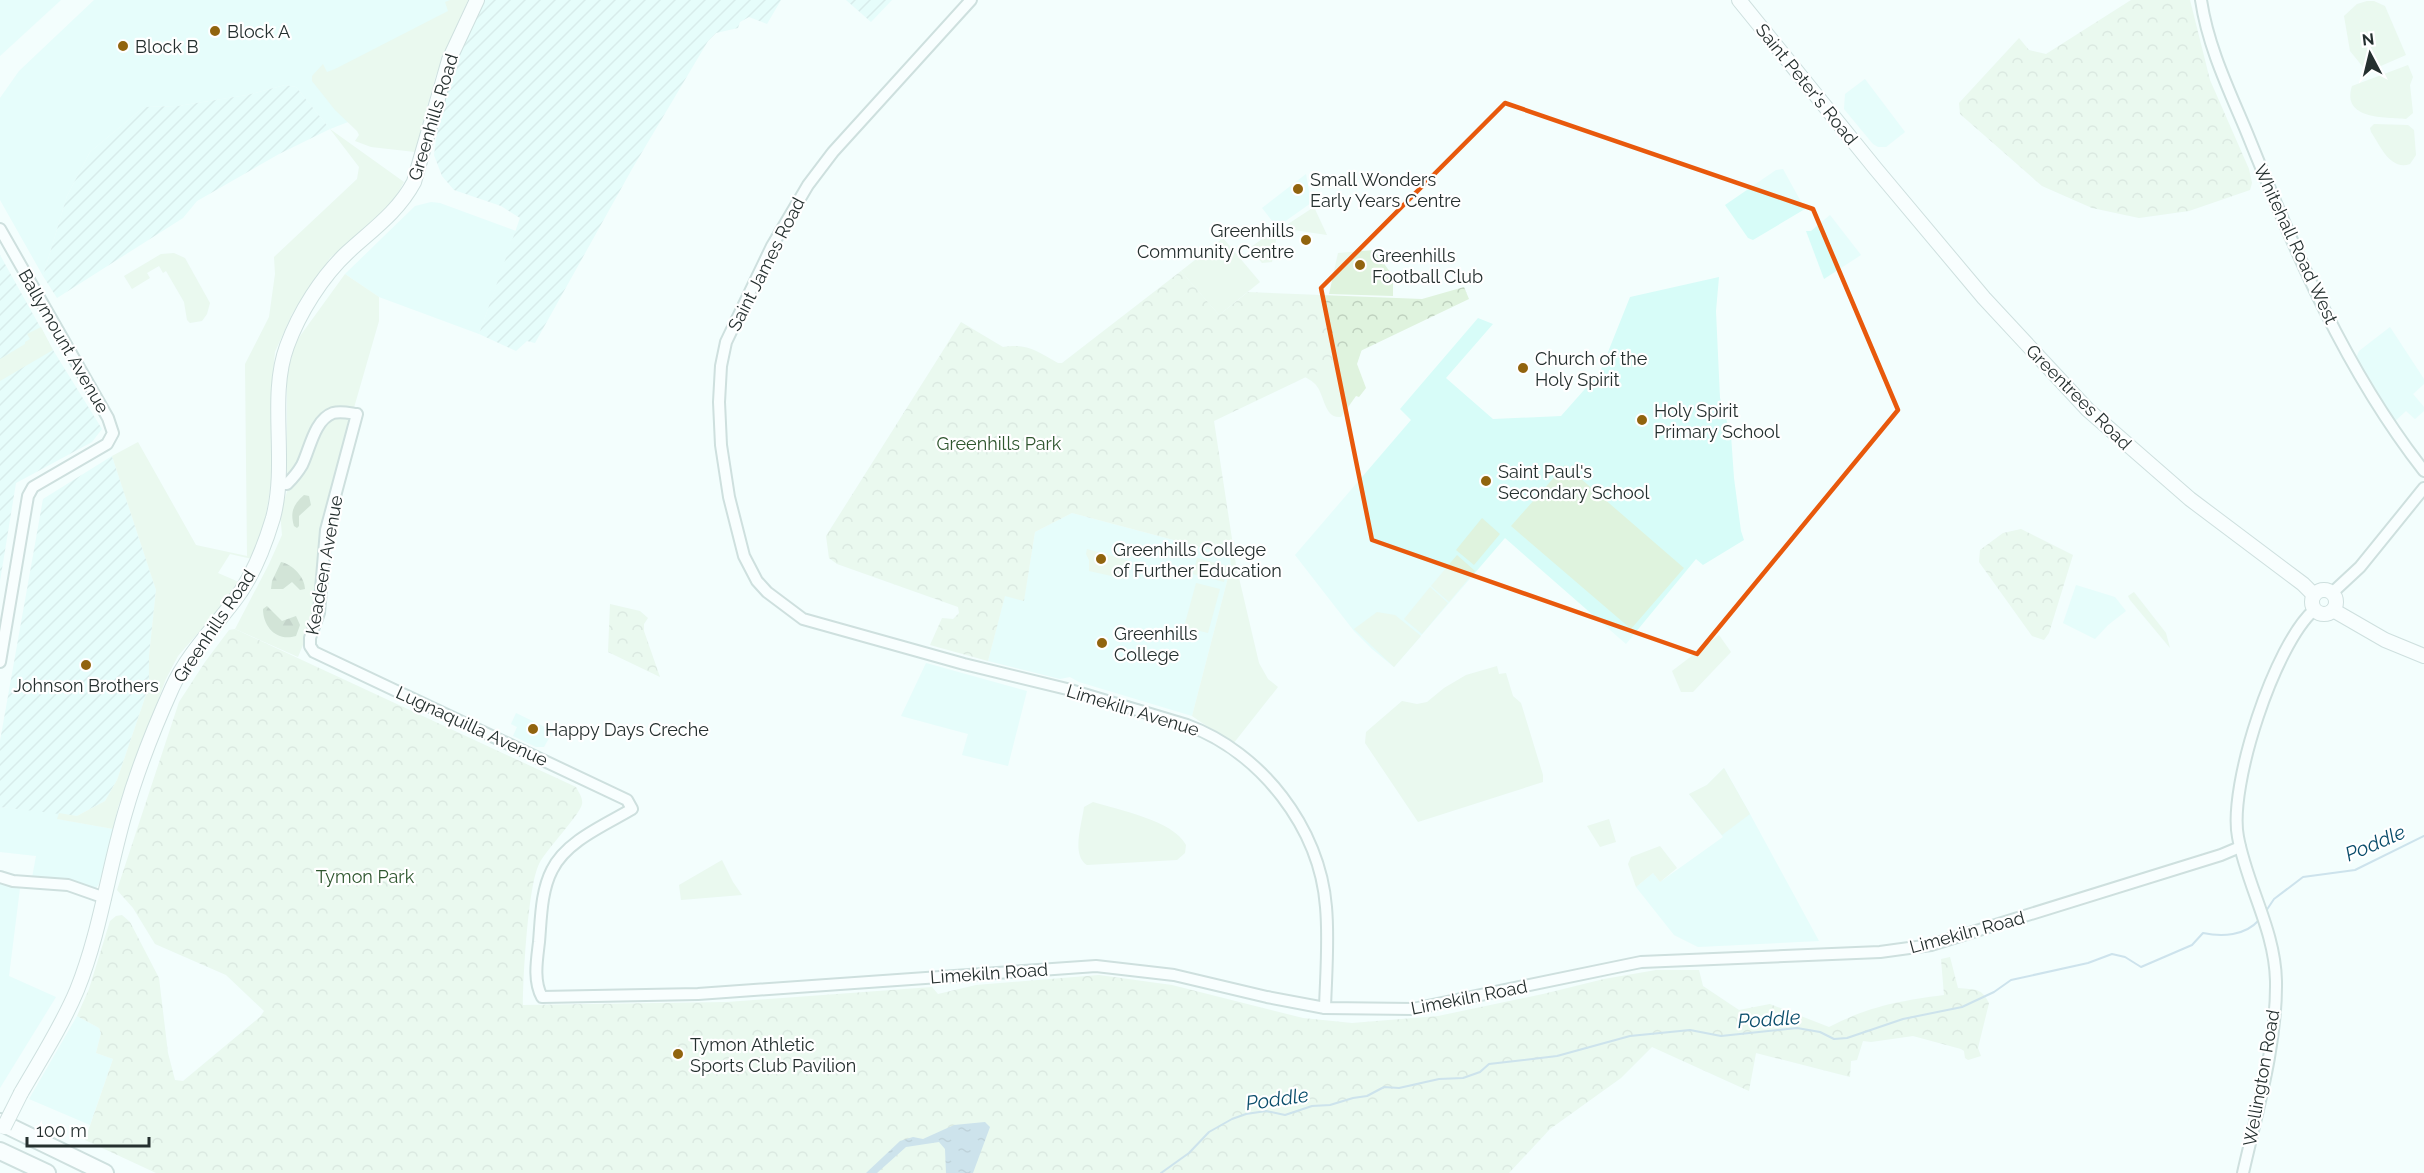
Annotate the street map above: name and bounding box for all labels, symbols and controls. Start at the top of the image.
street label: Saint Peter's Road [1752,19,1862,149]
place label: Block A [227,21,290,42]
marker: Block A [208,24,222,38]
north arrow [2340,24,2400,84]
text: N [2361,29,2375,50]
place label: Block B [135,36,199,57]
marker: Block B [116,39,130,53]
street label: Greenhills Road [404,51,462,183]
street label: Whitehall Road West [2250,161,2342,327]
place label: Small Wonders Early Years Centre [1310,169,1461,211]
marker: Small Wonders Early Years Centre [1291,182,1305,196]
street label: Saint James Road [723,194,809,334]
place label: Greenhills Community Centre [1137,220,1294,262]
marker: Greenhills Community Centre [1299,233,1313,247]
place label: Greenhills Football Club [1372,245,1483,287]
marker: Greenhills Football Club [1353,258,1367,272]
street label: Ballymount Avenue [14,265,114,417]
street label: Greentrees Road [2022,340,2136,454]
place label: Church of the Holy Spirit [1535,348,1648,390]
marker: Church of the Holy Spirit [1516,361,1530,375]
place label: Holy Spirit Primary School [1654,400,1780,442]
marker: Holy Spirit Primary School [1635,413,1649,427]
park label: Greenhills Park [937,433,1062,454]
place label: Saint Paul's Secondary School [1498,461,1649,503]
marker: Saint Paul's Secondary School [1479,474,1493,488]
street label: Keadeen Avenue [301,493,347,636]
place label: Greenhills College of Further Education [1113,539,1282,581]
marker: Greenhills College of Further Education [1094,552,1108,566]
street label: Greenhills Road [169,566,259,686]
place label: Greenhills College [1114,623,1198,665]
marker: Greenhills College [1095,636,1109,650]
marker: Johnson Brothers [79,658,93,672]
place label: Johnson Brothers [13,675,159,696]
street label: Limekiln Avenue [1064,680,1202,740]
street label: Lugnaquilla Avenue [393,682,552,771]
place label: Happy Days Creche [545,719,709,740]
marker: Happy Days Creche [526,722,540,736]
water label: Poddle [2341,819,2409,866]
park label: Tymon Park [316,866,415,887]
street label: Limekiln Road [1907,907,2027,957]
street label: Limekiln Road [929,958,1049,988]
street label: Limekiln Road [1409,975,1529,1019]
water label: Poddle [1737,1005,1802,1033]
street label: Wellington Road [2239,1008,2283,1148]
place label: Tymon Athletic Sports Club Pavilion [690,1034,856,1076]
marker: Tymon Athletic Sports Club Pavilion [671,1047,685,1061]
water label: Poddle [1244,1083,1310,1115]
scale bar [27,1110,148,1148]
text: 100 m [36,1120,87,1141]

